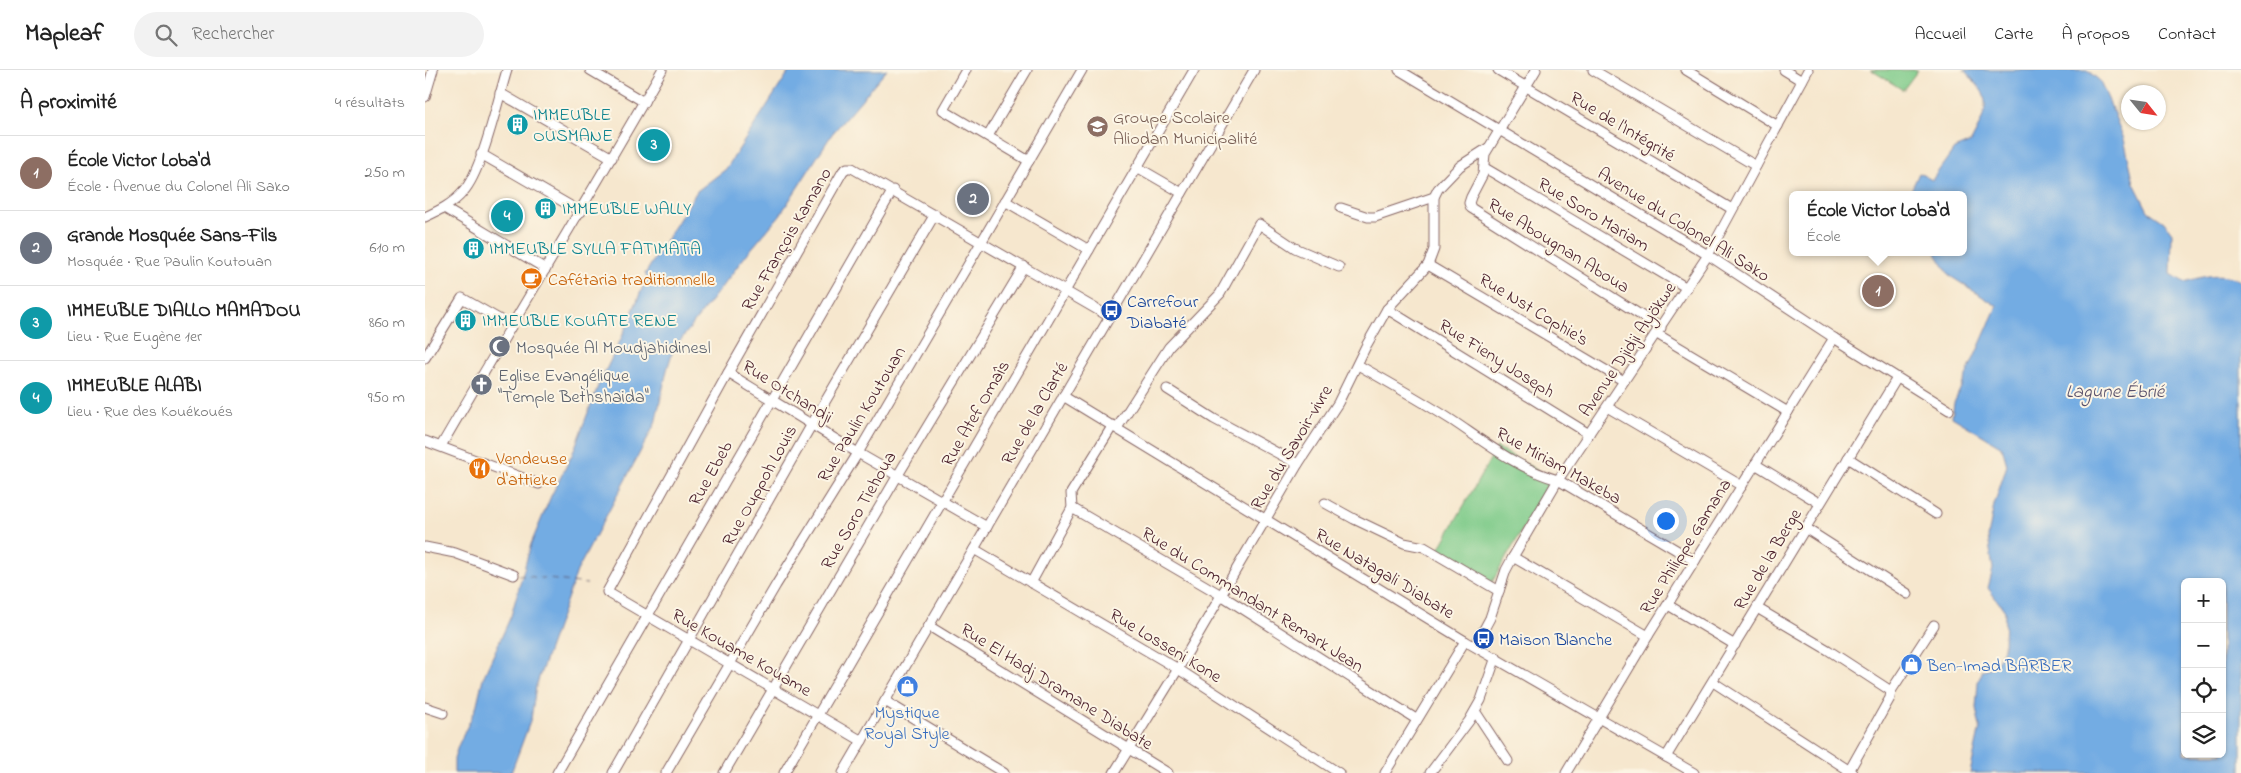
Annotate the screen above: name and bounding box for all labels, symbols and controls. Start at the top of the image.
search box [134,12,484,57]
text: Mapleaf [25,17,104,52]
icon: search [152,21,180,49]
text: Rechercher [192,21,275,48]
text: Accueil [1914,22,1966,48]
text: Carte [1994,22,2033,48]
text: À propos [2061,22,2130,48]
text: Contact [2158,22,2216,48]
north arrow [2121,85,2166,130]
street label: Rue de l'Intégrité [1564,86,1680,171]
text: À proximité [20,88,117,118]
text: 4 résultats [335,91,405,115]
place label: IMMEUBLE OUSMANE [533,103,613,150]
place label: Groupe Scolaire Aliodan Municipalité [1113,106,1258,153]
building icon: IMMEUBLE OUSMANE [505,112,529,136]
school or university icon: Groupe Scolaire Aliodan Municipalité [1085,115,1109,139]
pin: 3 [638,126,670,164]
text: École Victor Loba'd [67,148,211,175]
text: 1 [33,161,39,185]
text: 250 m [365,161,405,185]
street label: Avenue du Colonel Ali Sako [1592,162,1774,289]
street label: Rue François Kamano [736,163,839,317]
street label: Rue Soro Mariam [1532,172,1654,259]
text: École · Avenue du Colonel Ali Sako [67,175,290,199]
pin: 2 [957,180,989,218]
popup [1789,191,1967,256]
street label: Rue Abougnan Aboua [1481,192,1634,302]
building icon: IMMEUBLE WALLY [534,196,558,220]
pin: 4 [491,197,523,235]
place label: IMMEUBLE WALLY [562,197,692,223]
text: École Victor Loba'd [1806,198,1950,225]
text: Grande Mosquée Sans-Fils [67,223,277,250]
text: École [1806,225,1841,249]
text: 2 [32,236,40,260]
text: 610 m [370,236,405,260]
building icon: IMMEUBLE SYLLA FATIMATA [461,236,485,260]
place label: IMMEUBLE SYLLA FATIMATA [489,237,701,263]
text: Mosquée · Rue Paulin Koutouan [67,250,272,274]
cafe icon: Cafétaria traditionnelle [520,267,544,291]
place label: Cafétaria traditionnelle [548,268,716,294]
street label: Rue Nst Cophie's [1473,268,1593,354]
pin: 1 [1862,272,1894,310]
street label: Avenue Djidji Ayökwe [1574,277,1684,423]
place label: Carrefour Diabaté [1126,290,1199,337]
text: IMMEUBLE DIALLO MAMADOU [67,298,300,325]
bus stop icon: Carrefour Diabaté [1099,299,1123,323]
building icon: IMMEUBLE KOUATE RENE [454,308,478,332]
place label: IMMEUBLE KOUATE RENE [482,309,677,335]
text: 3 [33,311,39,335]
text: 860 m [369,311,405,335]
street label: Rue Fieny Joseph [1433,314,1559,406]
text: Lieu · Rue Eugène 1er [67,325,202,349]
mosque icon: Mosquée Al Moudjahidinesl [488,335,512,359]
place label: Mosquée Al Moudjahidinesl [516,336,711,362]
street label: Rue Paulin Koutouan [812,342,914,488]
street label: Rue Otchandji [736,354,837,431]
street label: Rue Atef Omaîs [936,356,1018,472]
street label: Rue de la Clarté [996,357,1076,470]
place label: Eglise Evangélique "Temple Bethshaida" [498,364,649,411]
text: IMMEUBLE ALABI [67,373,202,400]
church icon: Eglise Evangélique "Temple Bethshaida" [470,373,494,397]
water label: Lagune Ébrié [2066,379,2166,407]
street label: Rue du Savoir-vivre [1245,380,1341,515]
text: 4 [33,386,39,410]
text: 950 m [368,386,405,410]
text: Lieu · Rue des Kouékoués [67,400,233,424]
street label: Rue Ouppoh Louis [717,421,805,551]
street label: Rue Miriam Makeba [1491,421,1625,512]
street label: Rue Ebeb [683,436,741,511]
place label: Vendeuse d'attieke [495,447,568,494]
street label: Rue Soro Tiehoua [815,447,904,575]
restaurant icon: Vendeuse d'attieke [468,456,492,480]
street label: Rue Philippe Gamana [1634,474,1739,620]
street label: Rue de la Berge [1728,503,1811,616]
your location [1653,508,1679,534]
street label: Rue du Commandant Remark Jean [1136,521,1368,680]
street label: Rue Natagali Diabate [1309,523,1459,628]
map controls [2181,578,2226,758]
button: + [2181,578,2226,623]
street label: Rue Kouame Kouame [666,603,816,705]
street label: Rue Losseni Kone [1104,603,1227,691]
street label: Rue El Hadj Dramane Diabate [955,618,1158,758]
button: − [2181,623,2226,668]
bus stop icon: Maison Blanche [1471,627,1495,651]
place label: Maison Blanche [1499,628,1613,654]
shop icon: Ben-Imad BARBER [1899,653,1923,677]
place label: Ben-Imad BARBER [1926,654,2072,680]
button: locate [2181,668,2226,713]
shop icon: Mystique Royal Style [895,675,919,699]
place label: Mystique Royal Style [864,701,951,748]
button: layers [2181,713,2226,758]

